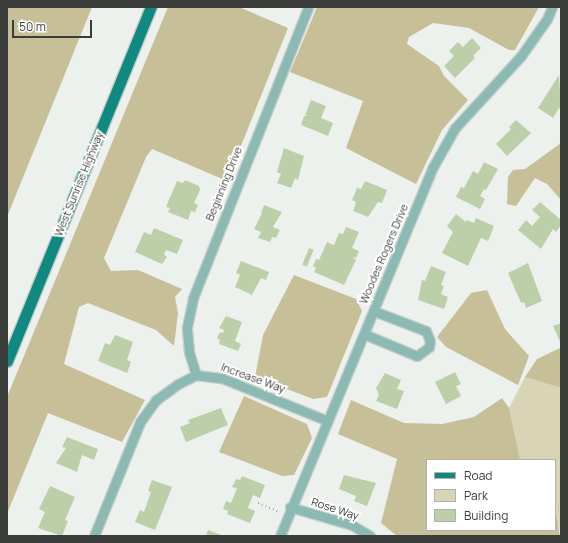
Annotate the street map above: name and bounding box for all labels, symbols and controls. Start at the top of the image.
scale bar [14,12,94,38]
text: 50 m [19,18,46,35]
street label: West Sunrise Highway [52,130,106,238]
street label: Beginning Drive [203,145,245,223]
street label: Woodes Rogers Drive [357,202,411,306]
street label: Increase Way [219,360,287,396]
legend [426,459,556,531]
text: Road [464,467,492,484]
text: Park [464,487,488,504]
street label: Rose Way [310,495,360,523]
text: Building [464,507,508,524]

